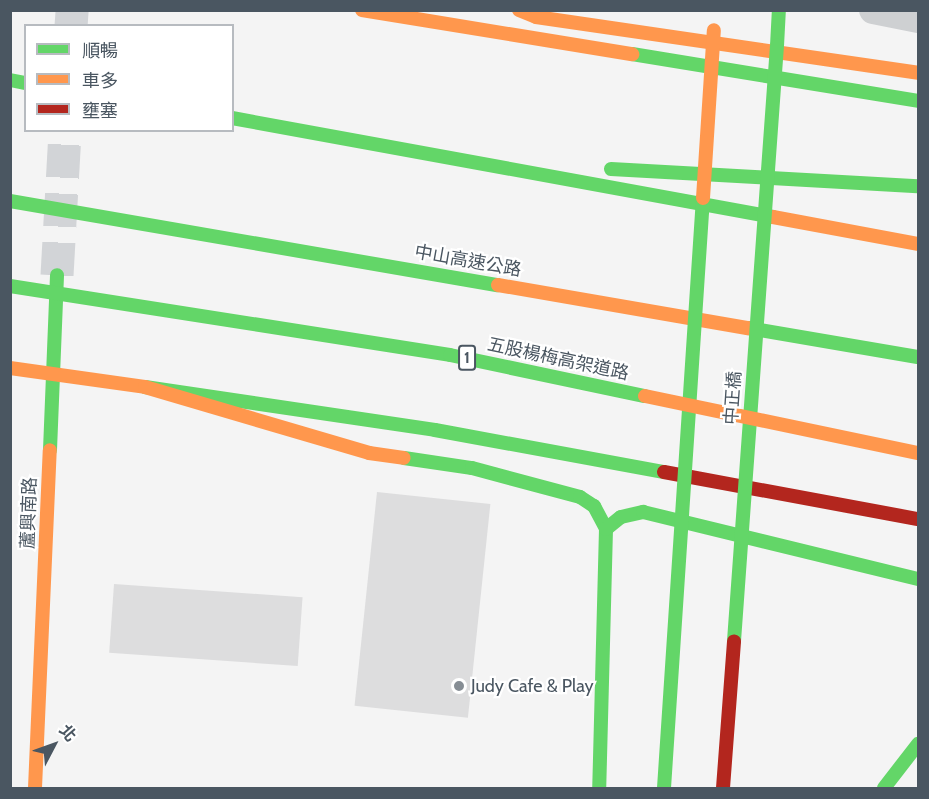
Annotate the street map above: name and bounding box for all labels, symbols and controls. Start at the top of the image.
legend [24,24,234,132]
text: 順暢 [82,40,118,62]
text: 車多 [82,70,118,92]
text: 壅塞 [82,100,118,122]
street label: 中山高速公路 [413,241,523,281]
street label: 五股楊梅高架道路 [485,333,631,385]
road number: 1 [458,345,476,371]
street label: 中正橋 [720,370,746,426]
street label: 蘆興南路 [17,477,41,549]
place label: Judy Cafe & Play [471,675,594,697]
marker: Judy Cafe & Play [452,679,466,693]
north arrow [24,715,84,775]
text: 北 [56,721,80,745]

